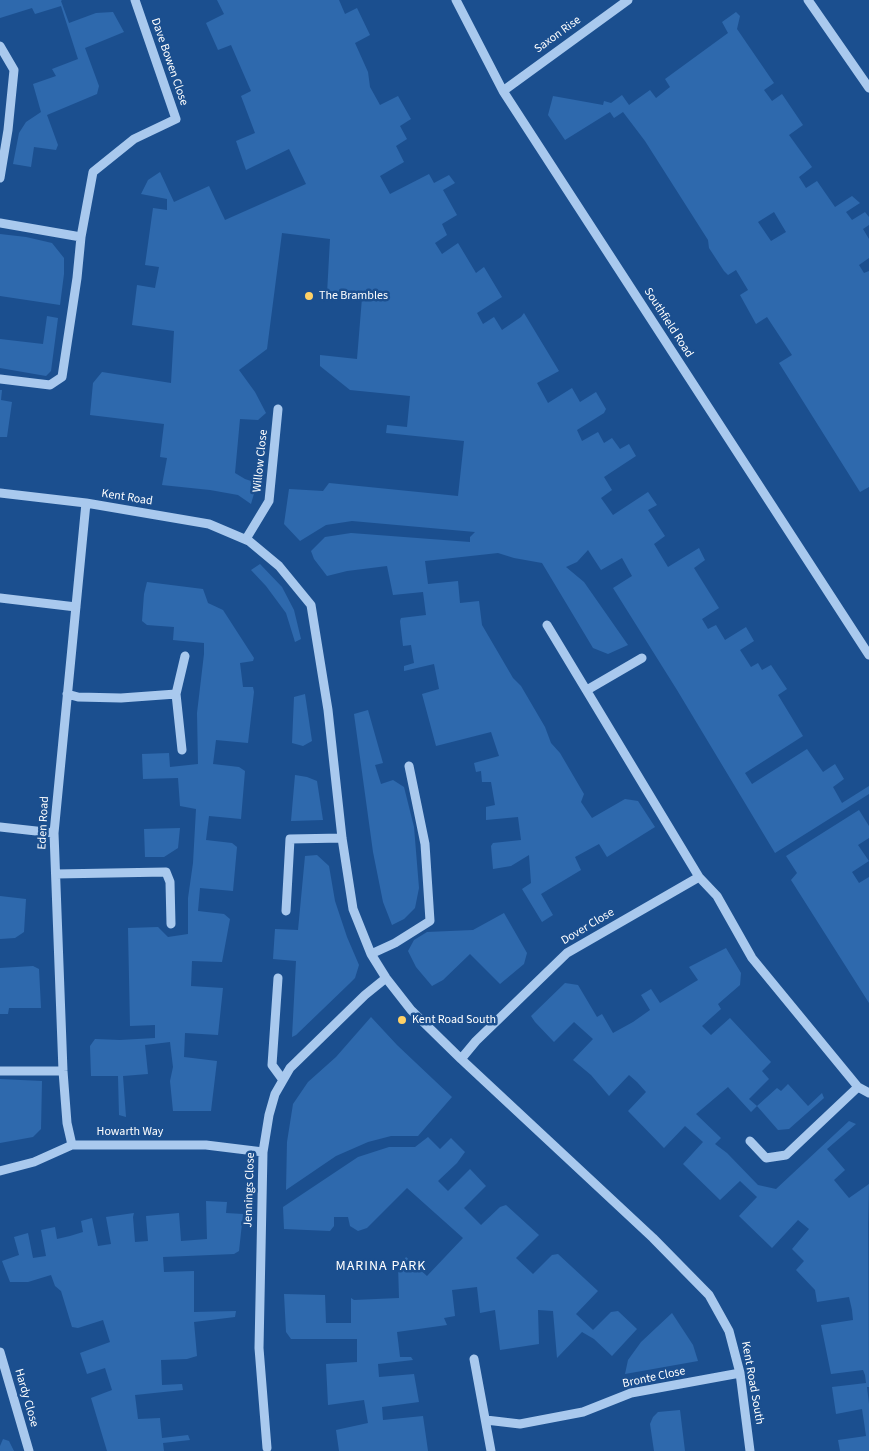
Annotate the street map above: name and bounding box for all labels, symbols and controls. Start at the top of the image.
street label: Saxon Rise [532,13,584,57]
street label: Dave Bowen Close [147,16,191,108]
street label: Southfield Road [640,285,696,361]
place label: The Brambles [319,289,388,303]
marker: The Brambles [303,290,315,302]
street label: Willow Close [251,429,271,493]
street label: Kent Road [100,487,154,509]
street label: Eden Road [35,796,53,850]
street label: Dover Close [559,906,617,948]
place label: Kent Road South [412,1013,496,1027]
marker: Kent Road South [396,1014,408,1026]
street label: Howarth Way [97,1125,163,1139]
street label: Jennings Close [241,1152,259,1228]
district label: MARINA PARK [334,1259,428,1275]
street label: Kent Road South [738,1340,766,1426]
street label: Bronte Close [621,1364,687,1392]
street label: Hardy Close [11,1367,41,1429]

